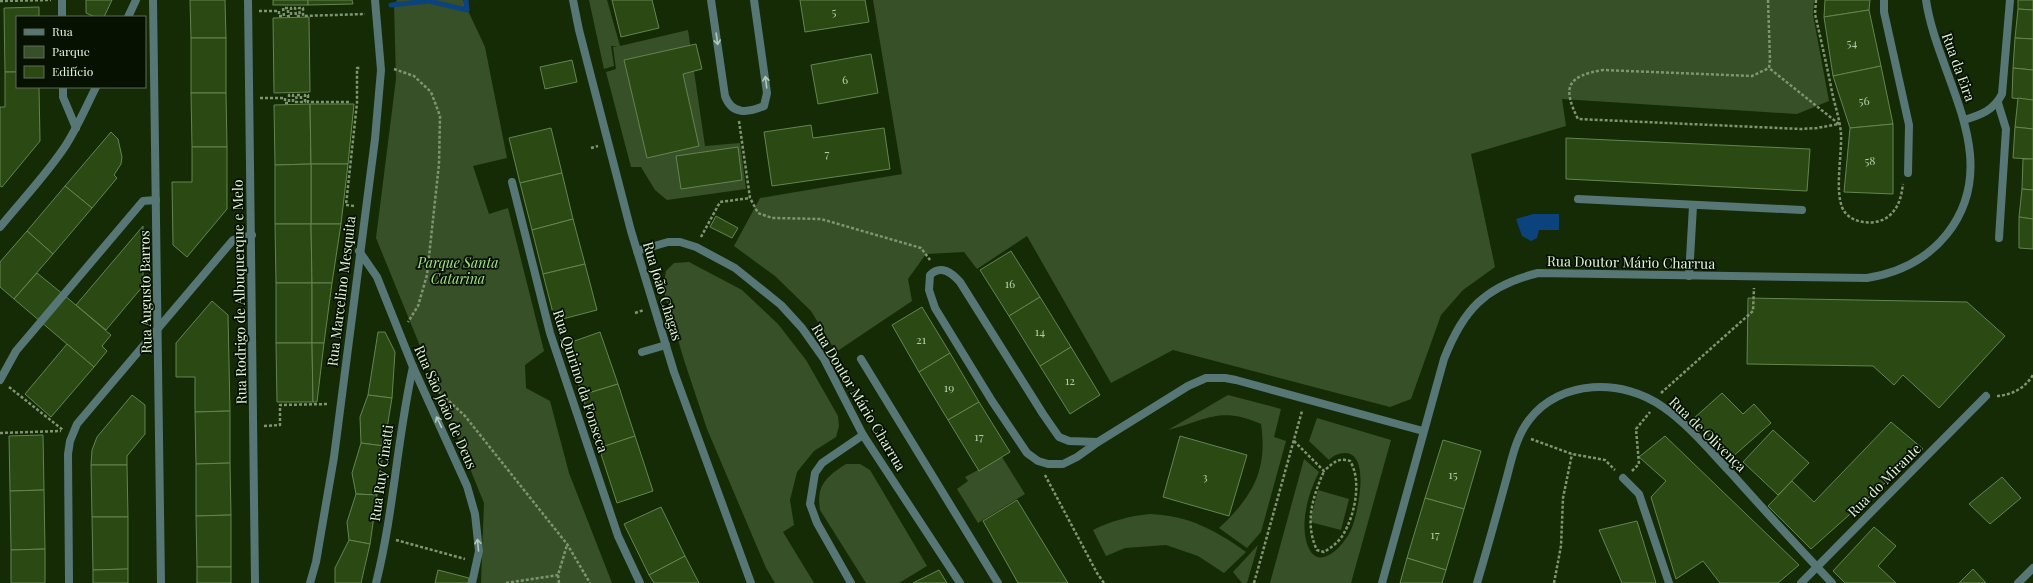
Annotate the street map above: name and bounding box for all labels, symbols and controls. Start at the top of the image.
house number: 5 [832,3,837,19]
legend [16,16,146,88]
text: Rua [52,23,73,39]
street label: Rua da Eira [1938,30,1980,104]
one-way arrow [713,32,721,45]
house number: 54 [1847,34,1858,50]
text: Parque [52,43,90,59]
text: Edifício [52,63,94,79]
house number: 6 [842,71,848,87]
one-way arrow [762,76,769,89]
house number: 56 [1858,92,1870,108]
house number: 7 [825,145,830,161]
house number: 58 [1864,152,1876,168]
street label: Rua Rodrigo de Albuquerque e Melo [228,179,250,405]
street label: Rua Marcelino Mesquita [322,215,360,367]
street label: Rua Augusto Barros [134,230,156,354]
street label: Rua João Chagas [639,239,687,343]
street label: Rua Doutor Mário Charrua [1547,251,1715,273]
park label: Parque Santa Catarina [417,253,498,288]
house number: 16 [1005,275,1015,291]
street label: Rua Quirino da Fonseca [549,307,613,455]
street label: Rua Doutor Mário Charrua [807,320,911,474]
house number: 14 [1035,323,1045,339]
house number: 21 [916,331,927,347]
street label: Rua São João de Deus [410,342,482,472]
house number: 12 [1065,372,1075,388]
house number: 19 [944,379,954,395]
street label: Rua de Olivença [1665,392,1751,476]
one-way arrow [435,416,442,428]
street label: Rua Ruy Cinatti [365,423,397,523]
house number: 17 [974,428,984,444]
street label: Rua do Mirante [1843,439,1925,521]
house number: 15 [1448,466,1458,482]
house number: 3 [1202,468,1208,484]
house number: 17 [1430,526,1440,542]
one-way arrow [474,539,481,552]

